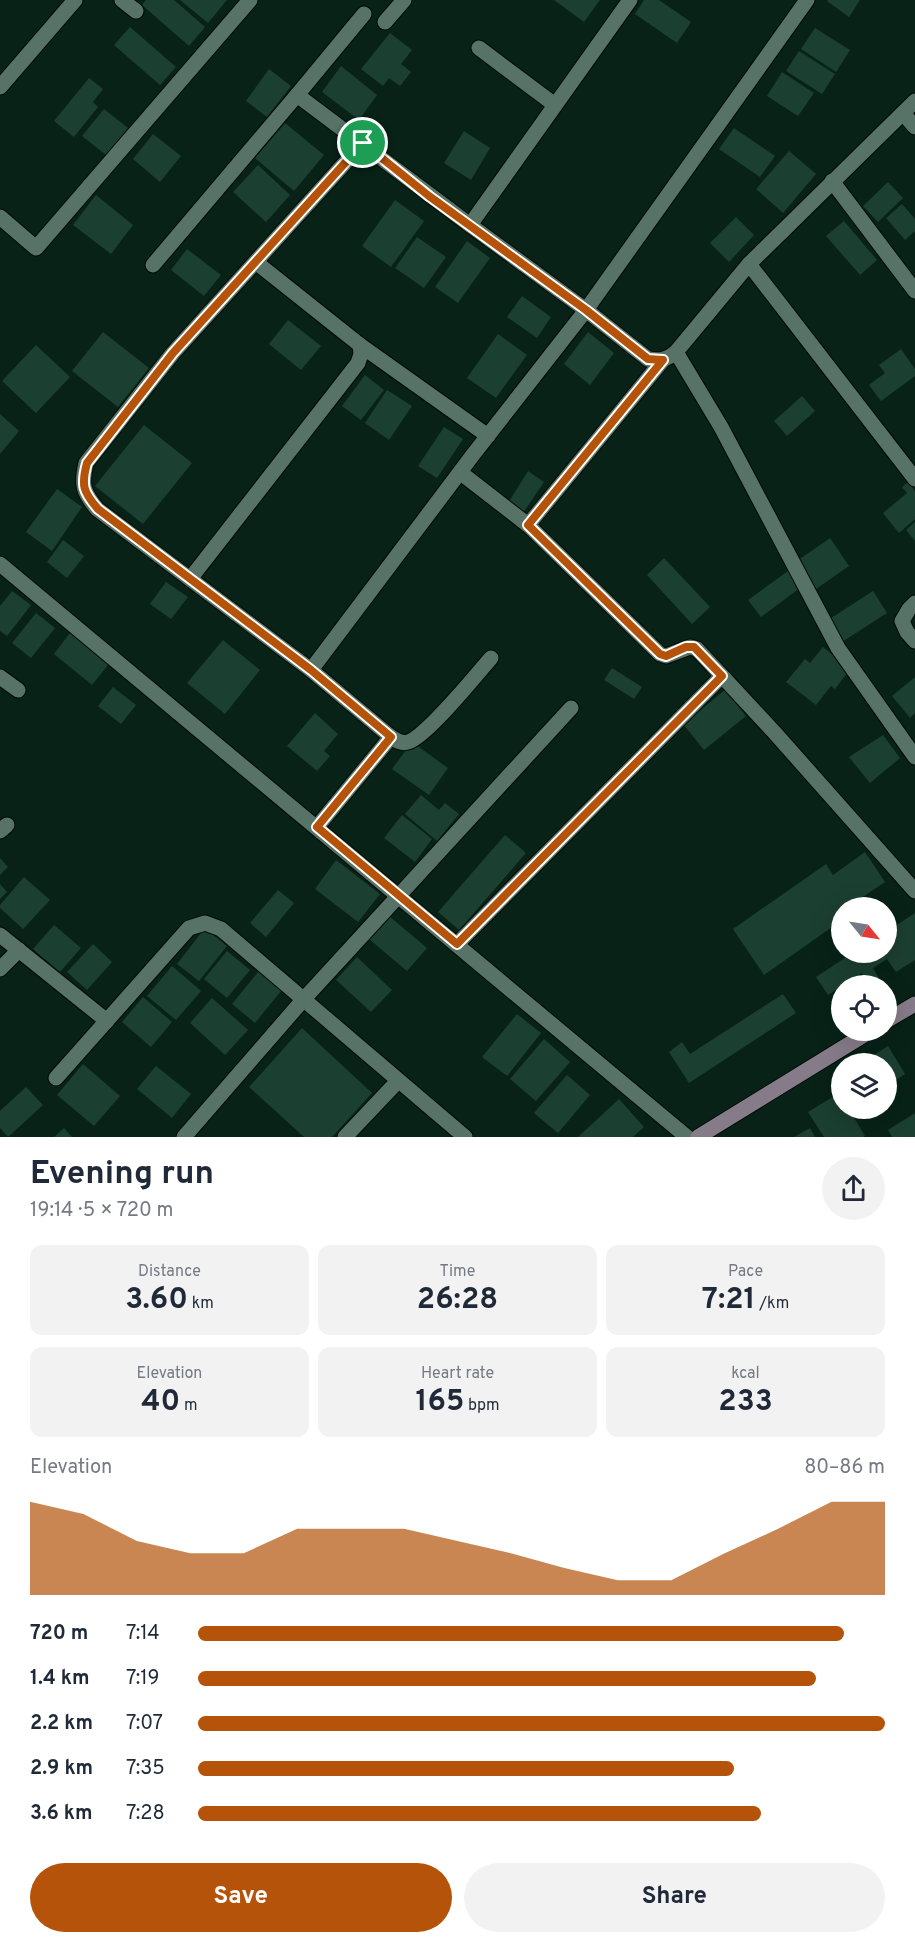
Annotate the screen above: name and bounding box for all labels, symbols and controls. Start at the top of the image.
pin [337,117,388,168]
icon: arrive [346,126,379,159]
north arrow [831,897,897,963]
map controls [831,897,897,1119]
button: locate [831,975,897,1041]
button: layers [831,1053,897,1119]
text: Evening run [30,1154,214,1196]
button: share [822,1157,885,1220]
text: 19:14 · 5 × 720 m [30,1198,174,1224]
text: Distance [138,1262,201,1282]
text: Time [440,1262,475,1282]
text: Pace [728,1262,763,1282]
text: 3.60 [125,1282,188,1319]
text: 26:28 [417,1282,498,1319]
text: 7:21 [702,1282,756,1319]
text: km [188,1294,214,1314]
text: /km [756,1294,789,1314]
text: Elevation [137,1364,202,1384]
text: Heart rate [421,1364,494,1384]
text: kcal [731,1364,760,1384]
text: 40 [141,1384,180,1421]
text: 165 [416,1384,464,1421]
text: 233 [718,1384,773,1421]
text: m [180,1396,198,1416]
text: bpm [464,1396,499,1416]
text: Elevation [30,1455,112,1481]
text: 80–86 m [804,1455,885,1481]
text: 720 m [30,1621,88,1647]
text: 7:14 [126,1621,160,1647]
text: 1.4 km [30,1666,90,1692]
text: 7:19 [126,1666,160,1692]
text: 2.2 km [30,1711,93,1737]
text: 7:07 [126,1711,163,1737]
text: 2.9 km [30,1756,93,1782]
text: 7:35 [126,1756,165,1782]
text: 3.6 km [30,1801,92,1827]
text: 7:28 [126,1801,165,1827]
button: Save [30,1863,452,1932]
button: Share [464,1863,885,1932]

